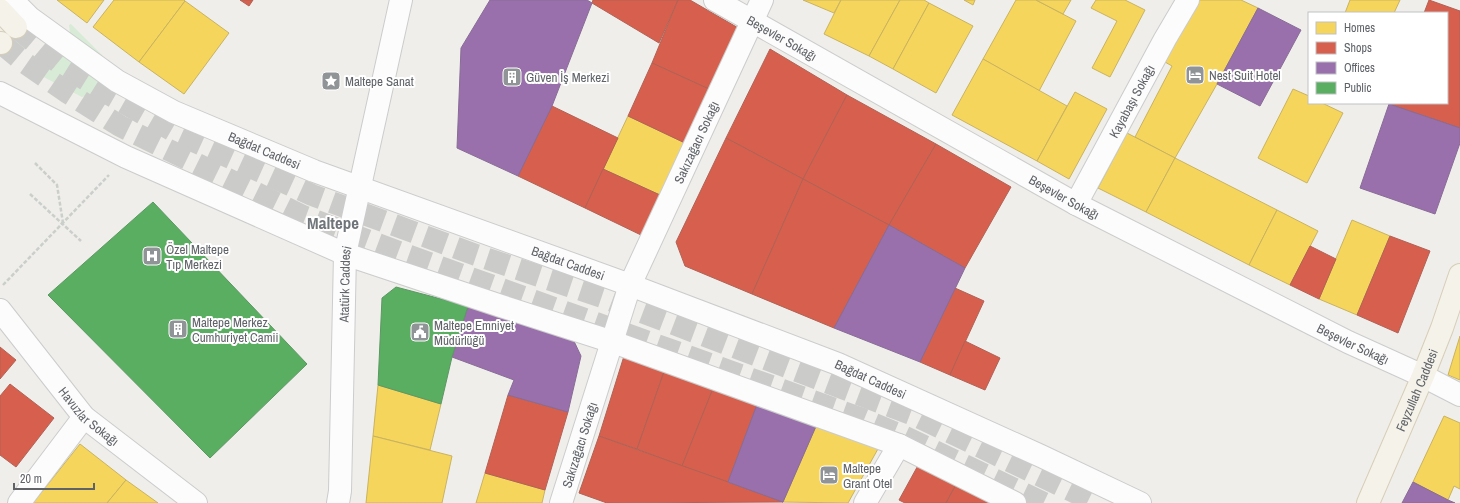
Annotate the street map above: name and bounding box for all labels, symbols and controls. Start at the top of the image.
street label: Beşevler Sokağı [744,12,820,65]
legend [1308,12,1448,104]
text: Homes [1344,20,1375,36]
text: Shops [1344,40,1372,56]
text: Offices [1344,60,1375,76]
street label: Kayabaşı Sokağı [1105,62,1159,141]
hotel icon: Nest Suit Hotel [1184,64,1206,86]
building icon: Güven İş Merkezi [501,66,523,88]
place label: Nest Suit Hotel [1209,67,1281,84]
place label: Güven İş Merkezi [526,69,610,86]
place icon: Maltepe Sanat [320,70,342,92]
place label: Maltepe Sanat [345,73,414,90]
text: Public [1344,80,1371,96]
street label: Sakızağacı Sokağı [670,98,723,186]
street label: Bağdat Caddesi [226,128,303,173]
street label: Beşevler Sokağı [1026,171,1102,223]
district label: Maltepe [307,211,359,234]
place label: Özel Maltepe Tıp Merkezi [166,241,229,273]
street label: Bağdat Caddesi [529,242,607,284]
street label: Atatürk Caddesi [336,244,356,324]
hospital icon: Özel Maltepe Tıp Merkezi [141,245,163,267]
place label: Maltepe Merkez Cumhuriyet Camii [192,314,279,346]
place label: Maltepe Emniyet Müdürlüğü [434,317,514,349]
building icon: Maltepe Merkez Cumhuriyet Camii [167,318,189,340]
street label: Beşevler Sokağı [1314,320,1392,368]
public building icon: Maltepe Emniyet Müdürlüğü [409,321,431,343]
street label: Feyzullah Caddesi [1392,346,1442,434]
street label: Bağdat Caddesi [832,356,909,403]
street label: Havuzlar Sokağı [55,384,122,450]
street label: Sakızağacı Sokağı [558,400,601,490]
place label: Maltepe Grant Otel [843,460,892,492]
hotel icon: Maltepe Grant Otel [818,464,840,486]
scale bar [14,465,94,491]
text: 20 m [20,471,42,487]

